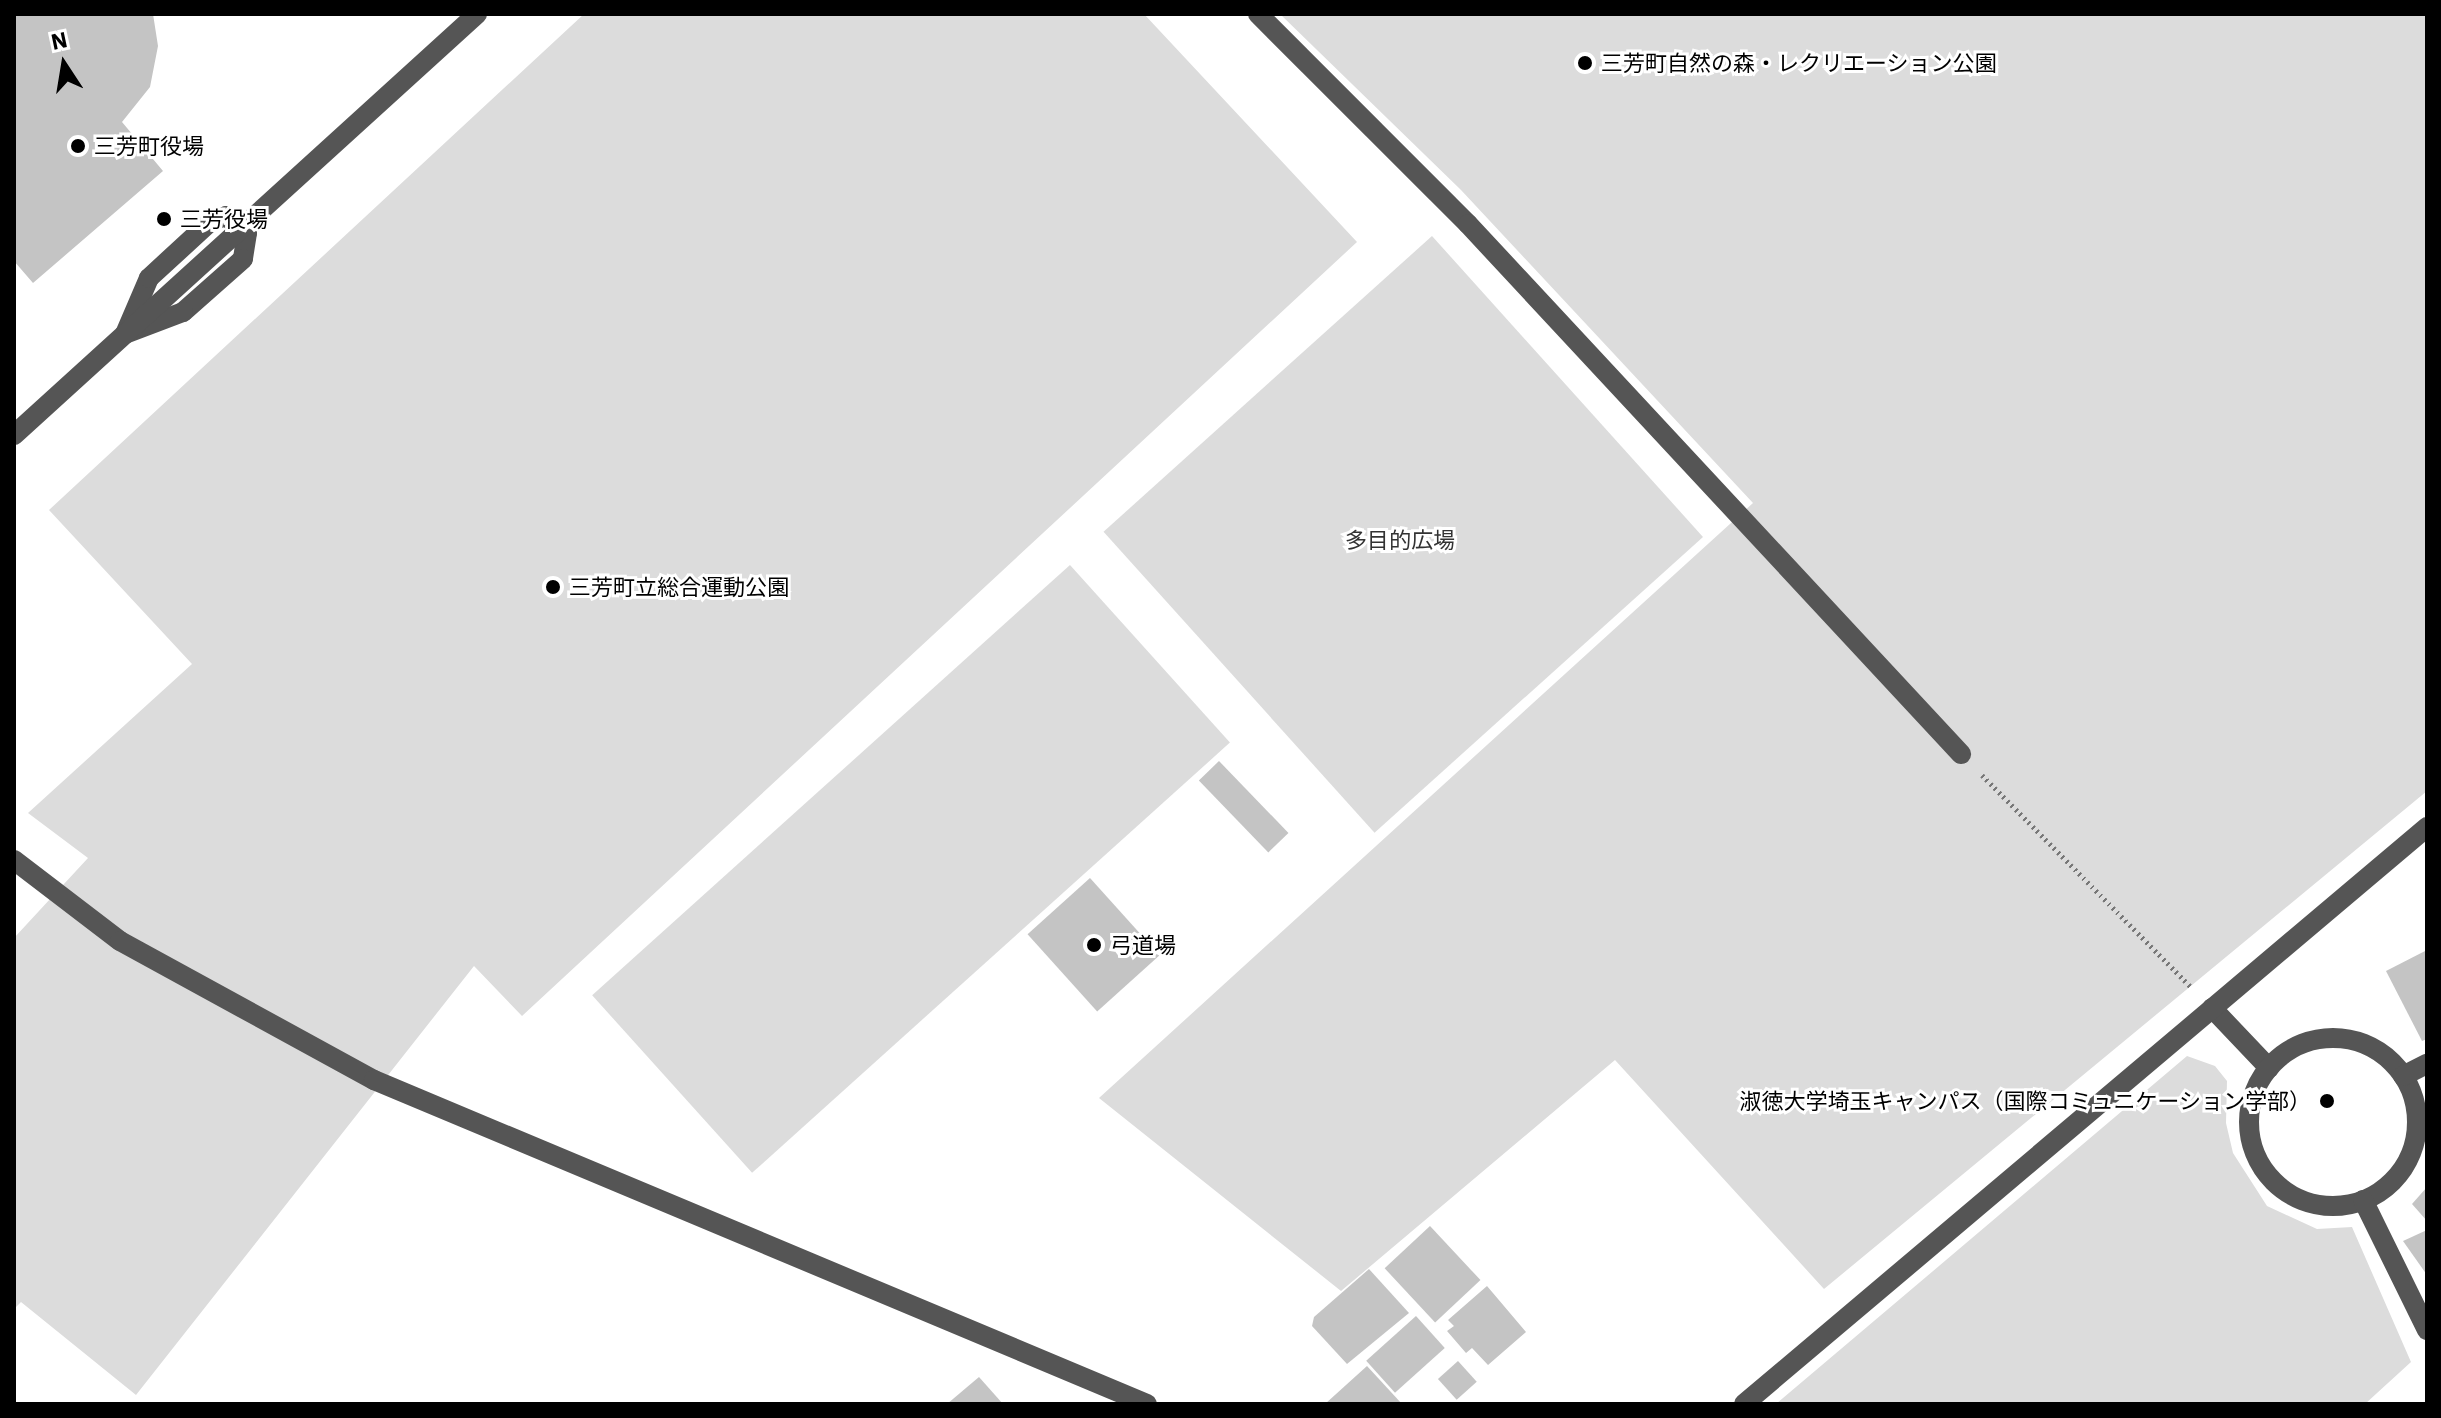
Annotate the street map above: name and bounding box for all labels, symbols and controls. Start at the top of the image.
north arrow [24,24,104,104]
text: N [48,24,70,56]
place label: 三芳町自然の森・レクリエーション公園 [1601,50,1997,76]
marker: 三芳町自然の森・レクリエーション公園 [1576,54,1594,72]
place label: 三芳町役場 [94,133,204,159]
marker: 三芳町役場 [69,137,87,155]
place label: 三芳役場 [180,206,268,232]
marker: 三芳役場 [155,210,173,228]
park label: 多目的広場 [1345,527,1455,553]
place label: 三芳町立総合運動公園 [569,574,789,600]
marker: 三芳町立総合運動公園 [544,578,562,596]
place label: 弓道場 [1110,932,1176,958]
marker: 弓道場 [1085,936,1103,954]
place label: 淑徳大学埼玉キャンパス（国際コミュニケーション学部） [1739,1088,2311,1114]
marker: 淑徳大学埼玉キャンパス（国際コミュニケーション学部） [2318,1092,2336,1110]

